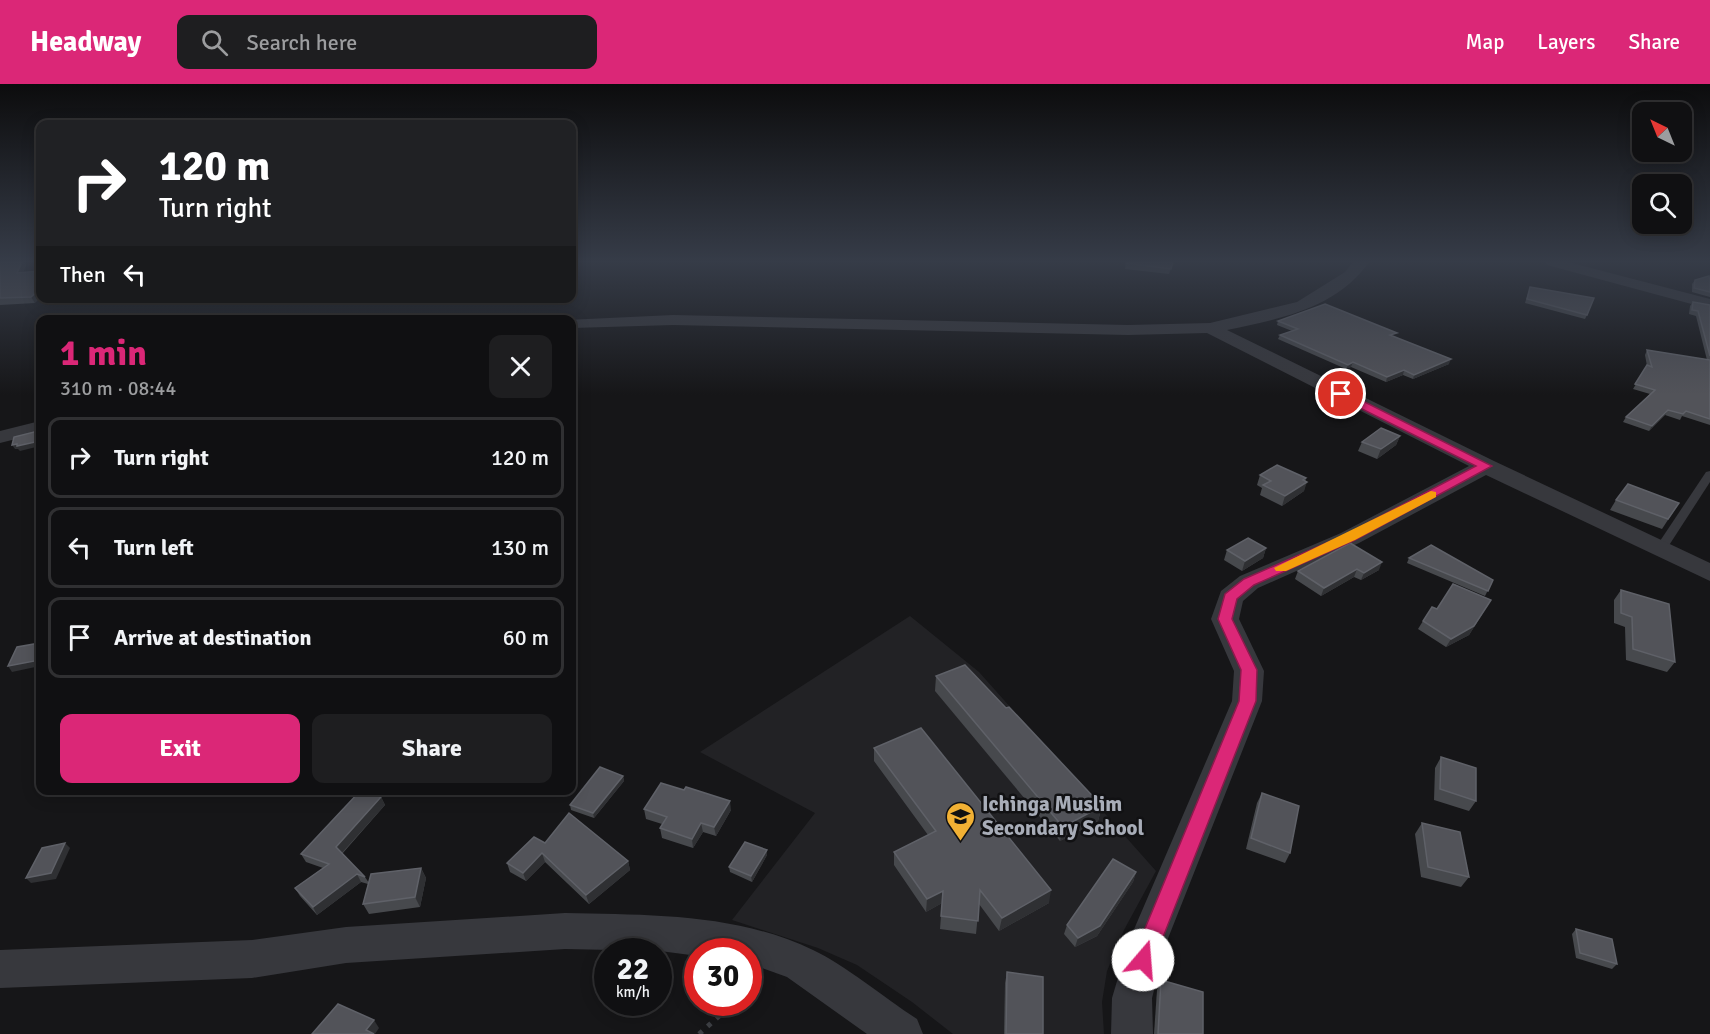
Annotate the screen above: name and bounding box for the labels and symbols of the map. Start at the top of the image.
north arrow [1632,102,1692,162]
pin [1315,368,1366,419]
place label: Ichinga Muslim Secondary School [982,791,1145,841]
school or university icon: Ichinga Muslim Secondary School [945,800,977,842]
position arrow [1111,928,1175,992]
speed limit sign: 30 [684,938,762,1016]

